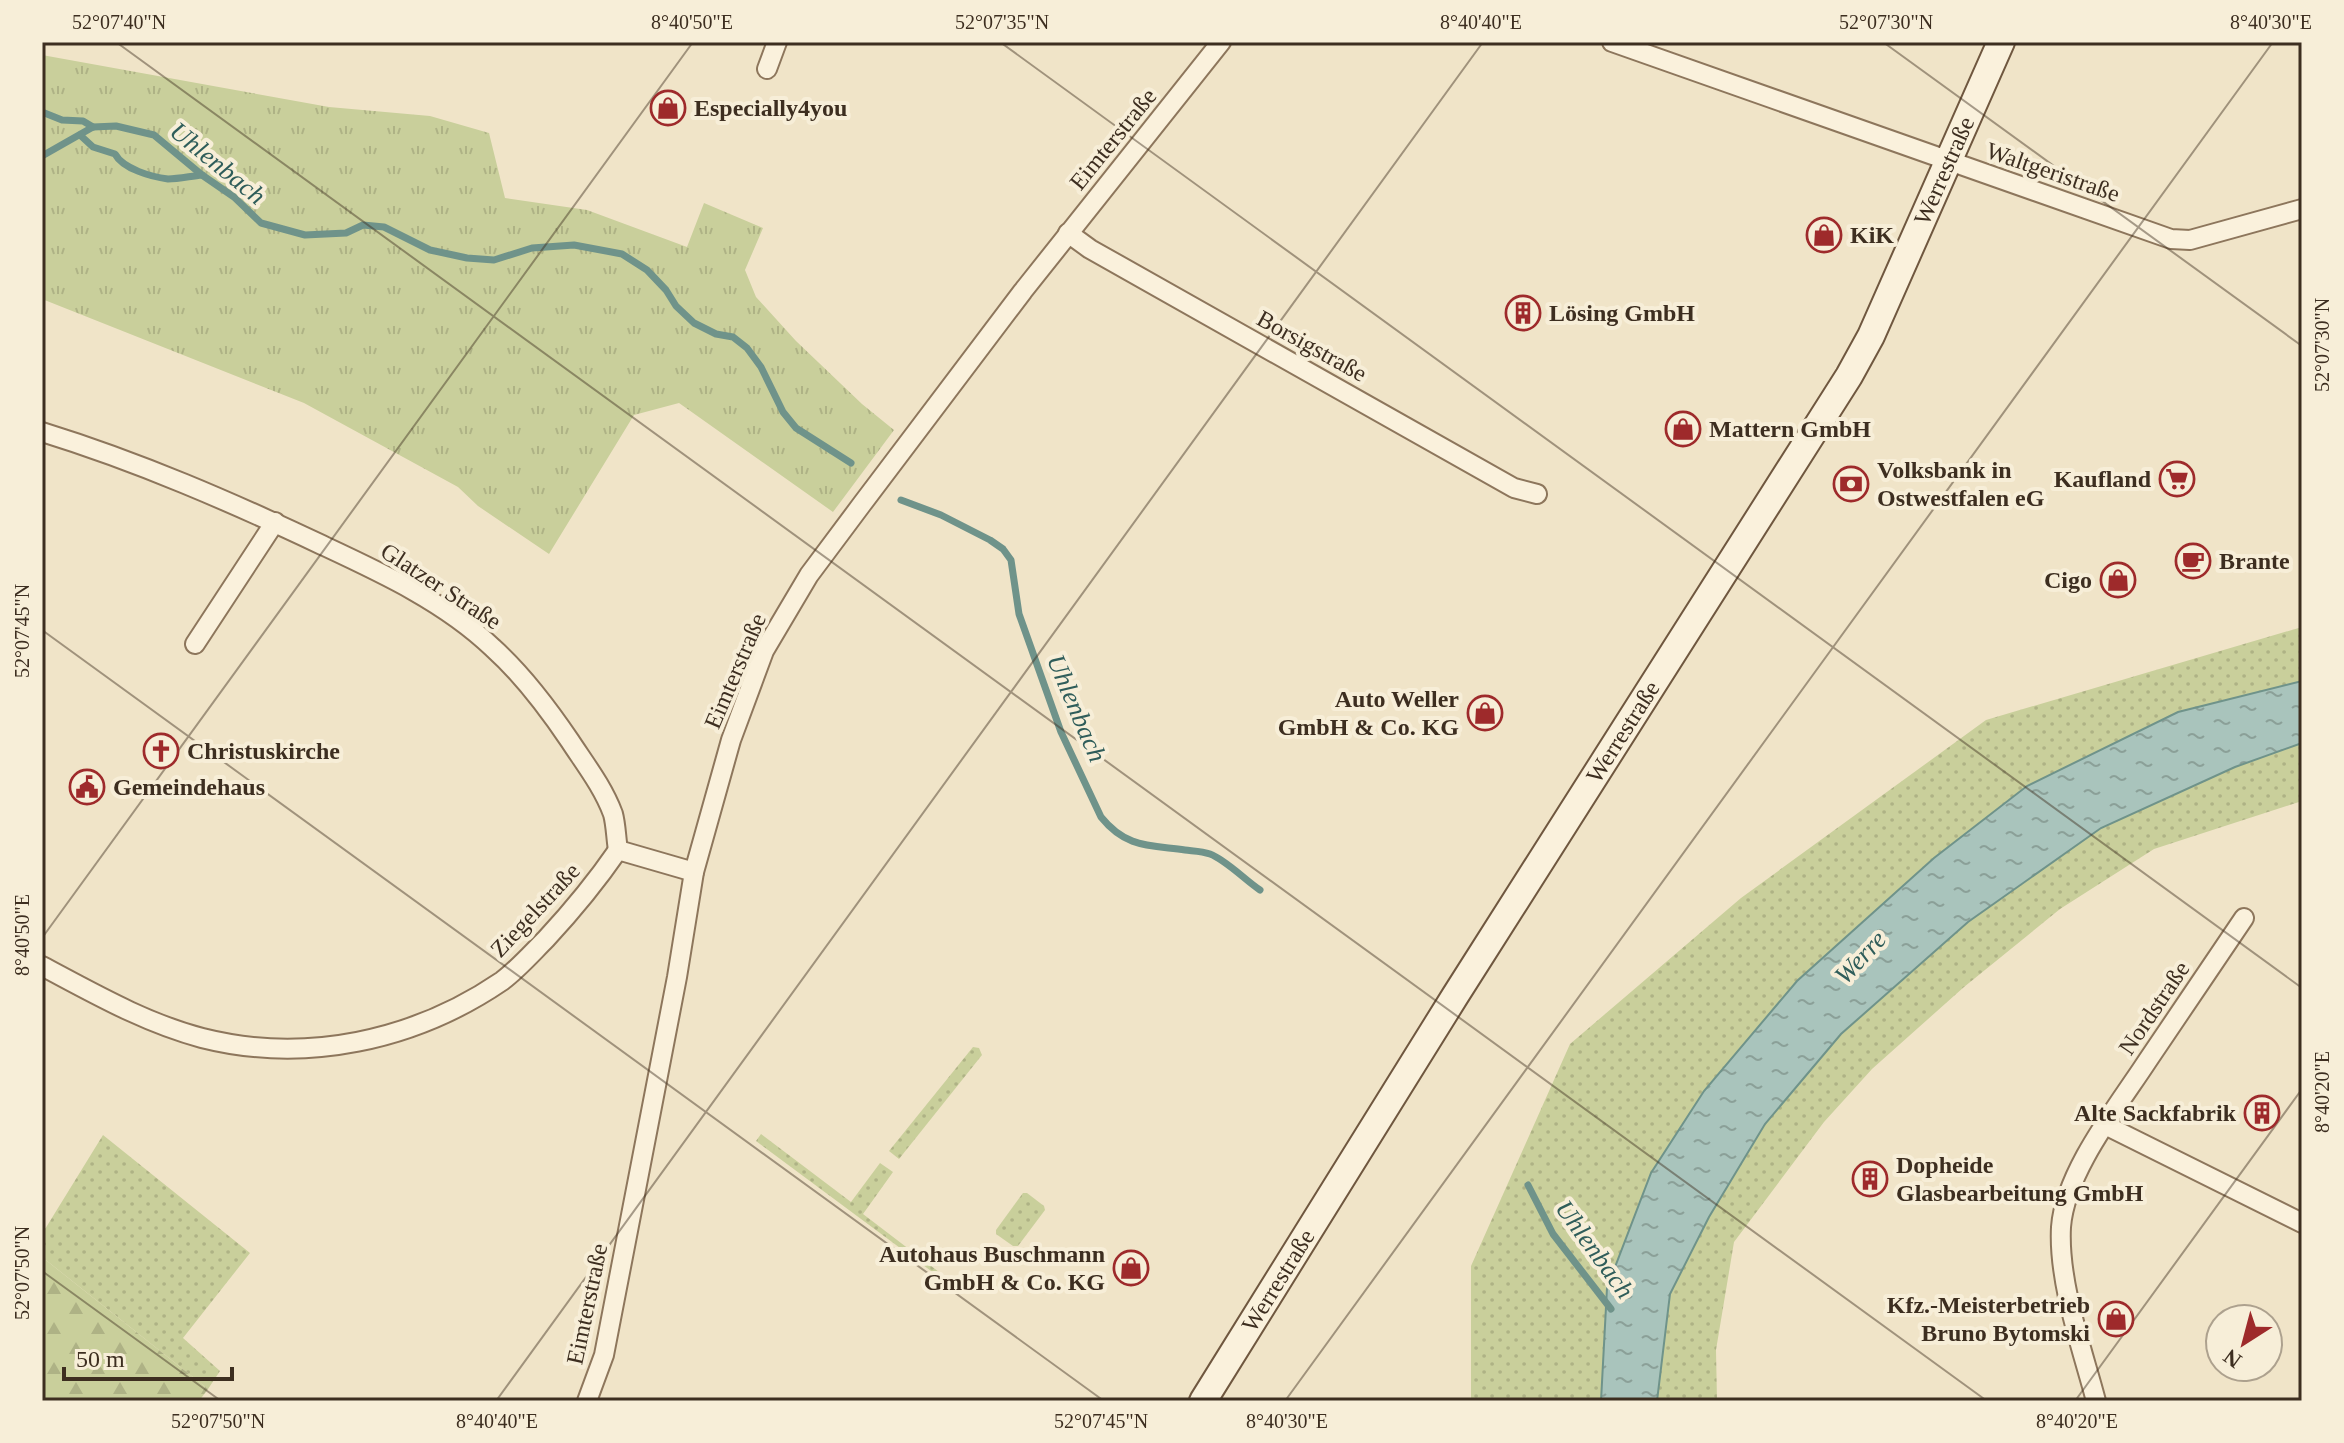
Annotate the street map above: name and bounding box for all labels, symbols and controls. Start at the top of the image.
text: 52°07'40"N [72,11,166,33]
text: 8°40'50"E [651,11,733,33]
text: 52°07'35"N [955,11,1049,33]
text: 8°40'40"E [1440,11,1522,33]
text: 52°07'30"N [1839,11,1933,33]
text: 8°40'30"E [2230,11,2312,33]
street label: Eimterstraße [1064,83,1162,195]
shop icon: Especially4you [649,89,687,127]
place label: Especially4you [694,95,847,121]
street label: Werrestraße [1909,113,1979,229]
water label: Uhlenbach [164,116,271,211]
street label: Waltgeristraße [1983,137,2123,207]
shop icon: KiK [1805,216,1843,254]
place label: KiK [1850,222,1894,248]
building icon: Lösing GmbH [1504,294,1542,332]
text: 52°07'30"N [2311,298,2333,392]
place label: Lösing GmbH [1549,300,1695,326]
street label: Borsigstraße [1253,305,1371,387]
shop icon: Mattern GmbH [1664,410,1702,448]
place label: Mattern GmbH [1709,416,1871,442]
place label: Volksbank in Ostwestfalen eG [1877,457,2045,511]
supermarket icon: Kaufland [2158,460,2196,498]
bank icon: Volksbank in Ostwestfalen eG [1832,465,1870,503]
place label: Kaufland [2054,466,2152,492]
street label: Glatzer Straße [376,538,506,634]
cafe icon: Brante [2174,542,2212,580]
place label: Brante [2219,548,2290,574]
shop icon: Cigo [2099,561,2137,599]
place label: Cigo [2044,567,2092,593]
text: 52°07'45"N [11,584,33,678]
street label: Eimterstraße [699,609,771,733]
water label: Uhlenbach [1041,650,1112,766]
street label: Werrestraße [1581,676,1665,787]
place label: Auto Weller GmbH & Co. KG [1278,686,1459,740]
shop icon: Auto Weller GmbH & Co. KG [1466,694,1504,732]
church icon: Christuskirche [142,732,180,770]
place label: Christuskirche [187,738,340,764]
public building icon: Gemeindehaus [68,768,106,806]
place label: Gemeindehaus [113,774,265,800]
street label: Ziegelstraße [485,858,585,962]
text: 8°40'50"E [11,894,33,976]
water label: Werre [1829,925,1892,990]
street label: Nordstraße [2113,957,2195,1059]
text: 8°40'20"E [2311,1051,2333,1133]
building icon: Alte Sackfabrik [2243,1094,2281,1132]
place label: Alte Sackfabrik [2074,1100,2237,1126]
place label: Dopheide Glasbearbeitung GmbH [1896,1152,2144,1206]
building icon: Dopheide Glasbearbeitung GmbH [1851,1160,1889,1198]
water label: Uhlenbach [1549,1195,1640,1304]
street label: Werrestraße [1237,1225,1320,1336]
text: 52°07'50"N [11,1226,33,1320]
street label: Eimterstraße [562,1241,612,1367]
place label: Autohaus Buschmann GmbH & Co. KG [879,1241,1105,1295]
shop icon: Autohaus Buschmann GmbH & Co. KG [1112,1249,1150,1287]
place label: Kfz.-Meisterbetrieb Bruno Bytomski [1887,1292,2090,1346]
shop icon: Kfz.-Meisterbetrieb Bruno Bytomski [2097,1300,2135,1338]
north arrow [2204,1303,2284,1383]
scale bar [64,1331,232,1381]
text: N [2219,1344,2246,1374]
text: 50 m [76,1346,125,1372]
text: 52°07'50"N [171,1410,265,1432]
text: 8°40'40"E [456,1410,538,1432]
text: 52°07'45"N [1054,1410,1148,1432]
text: 8°40'30"E [1246,1410,1328,1432]
text: 8°40'20"E [2036,1410,2118,1432]

